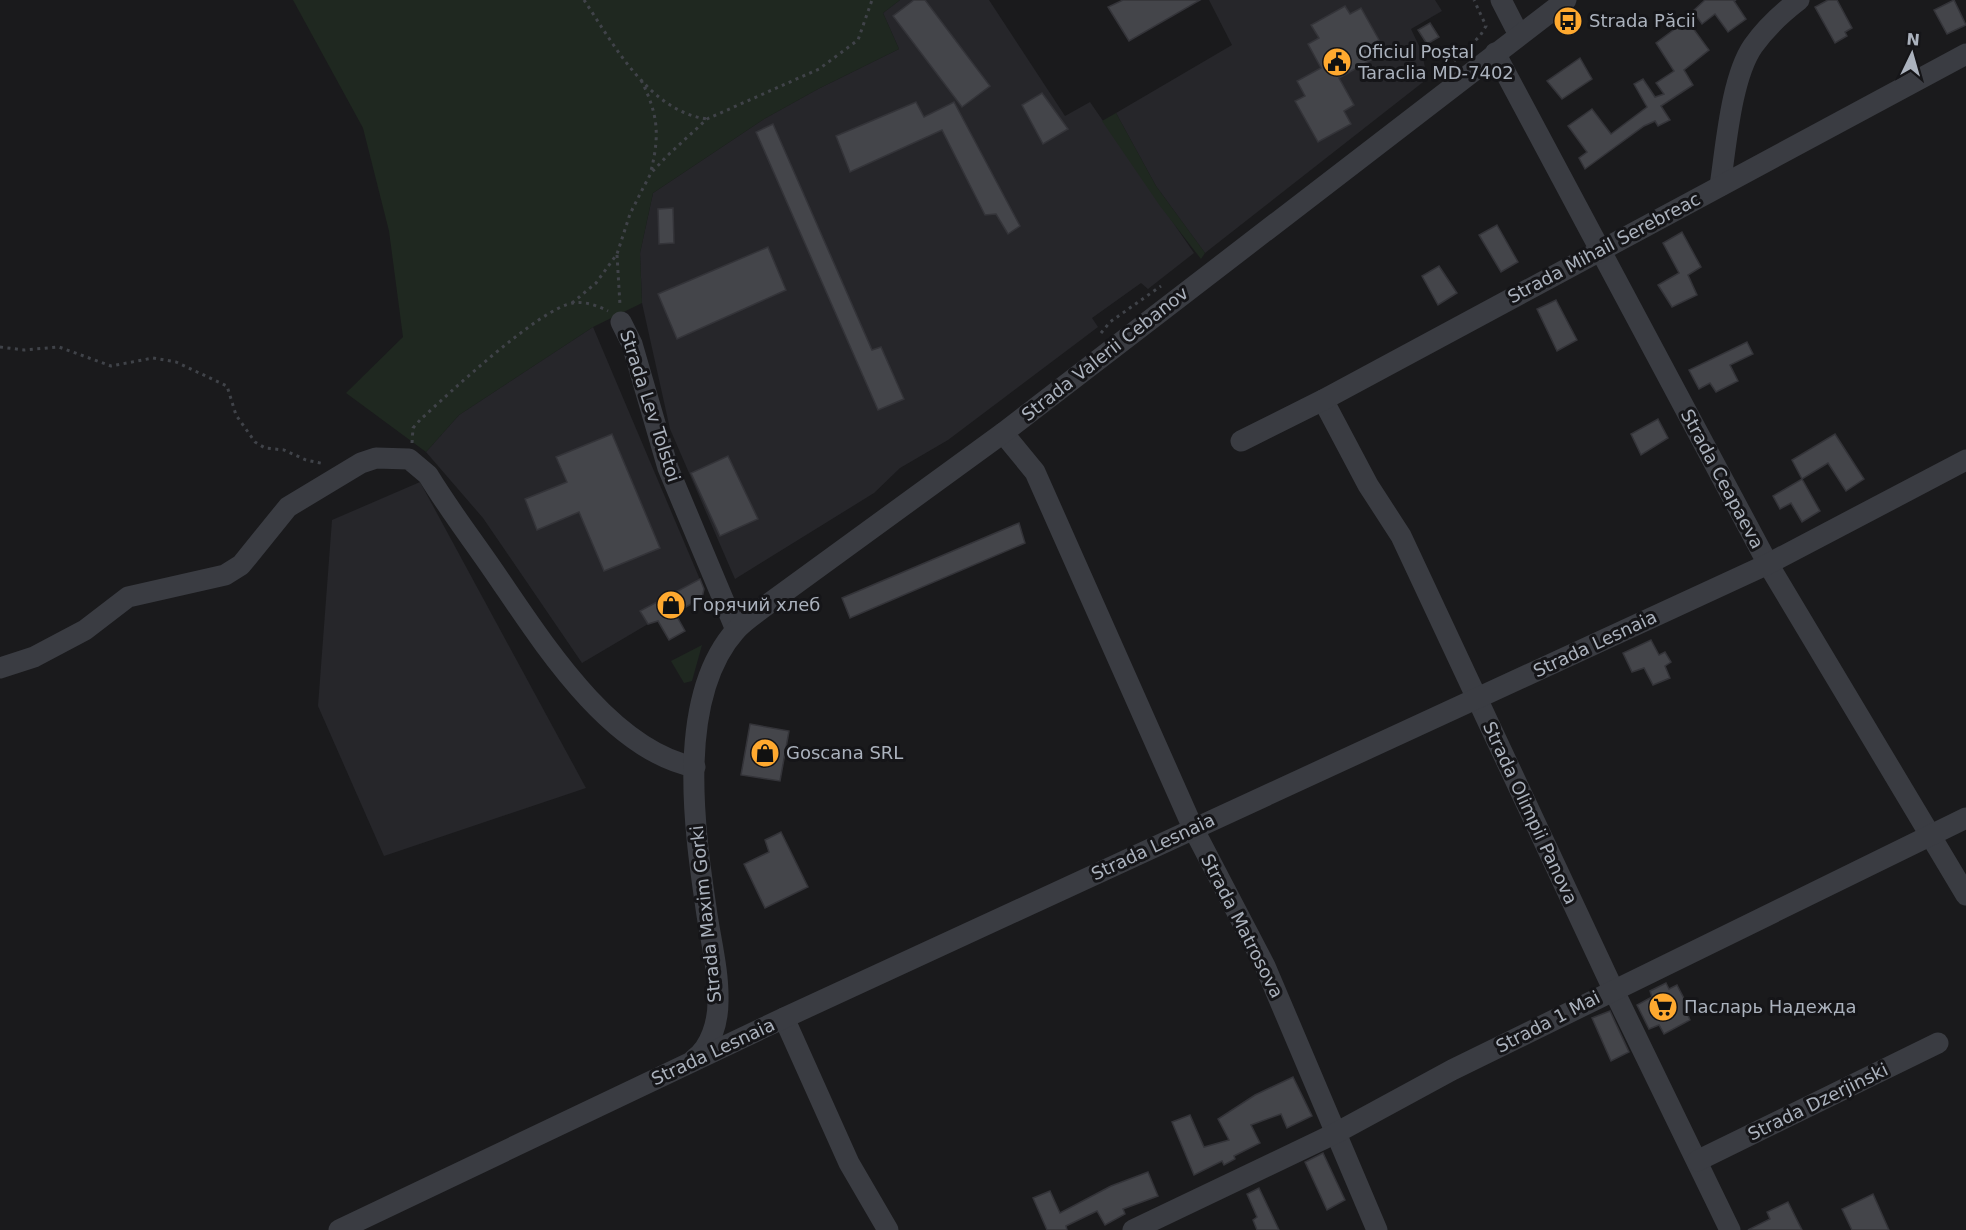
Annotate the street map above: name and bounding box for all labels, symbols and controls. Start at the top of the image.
bus stop icon: Strada Păcii [1552,5,1584,37]
place label: Strada Păcii [1589,10,1696,31]
north arrow [1882,24,1942,84]
text: N [1906,30,1921,50]
place label: Oficiul Poștal Taraclia MD-7402 [1357,41,1514,83]
public building icon: Oficiul Poștal Taraclia MD-7402 [1321,46,1353,78]
street label: Strada Mihail Serebreac [1504,188,1704,307]
street label: Strada Valerii Cebanov [1017,282,1192,425]
street label: Strada Lev Tolstoi [616,327,685,485]
street label: Strada Ceapaeva [1677,405,1768,552]
shop icon: Горячий хлеб [655,589,687,621]
place label: Горячий хлеб [692,594,820,615]
street label: Strada Lesnaia [1530,606,1660,681]
street label: Strada Olimpii Panova [1479,718,1582,907]
shop icon: Goscana SRL [749,737,781,769]
place label: Goscana SRL [786,742,903,763]
street label: Strada Lesnaia [1088,809,1218,884]
street label: Strada Maxim Gorki [686,824,725,1004]
street label: Strada Matrosova [1197,850,1288,1001]
street label: Strada 1 Mai [1492,986,1603,1057]
supermarket icon: Пасларь Надежда [1647,991,1679,1023]
place label: Пасларь Надежда [1684,996,1857,1017]
street label: Strada Lesnaia [648,1014,778,1089]
street label: Strada Dzerjinski [1744,1059,1891,1145]

